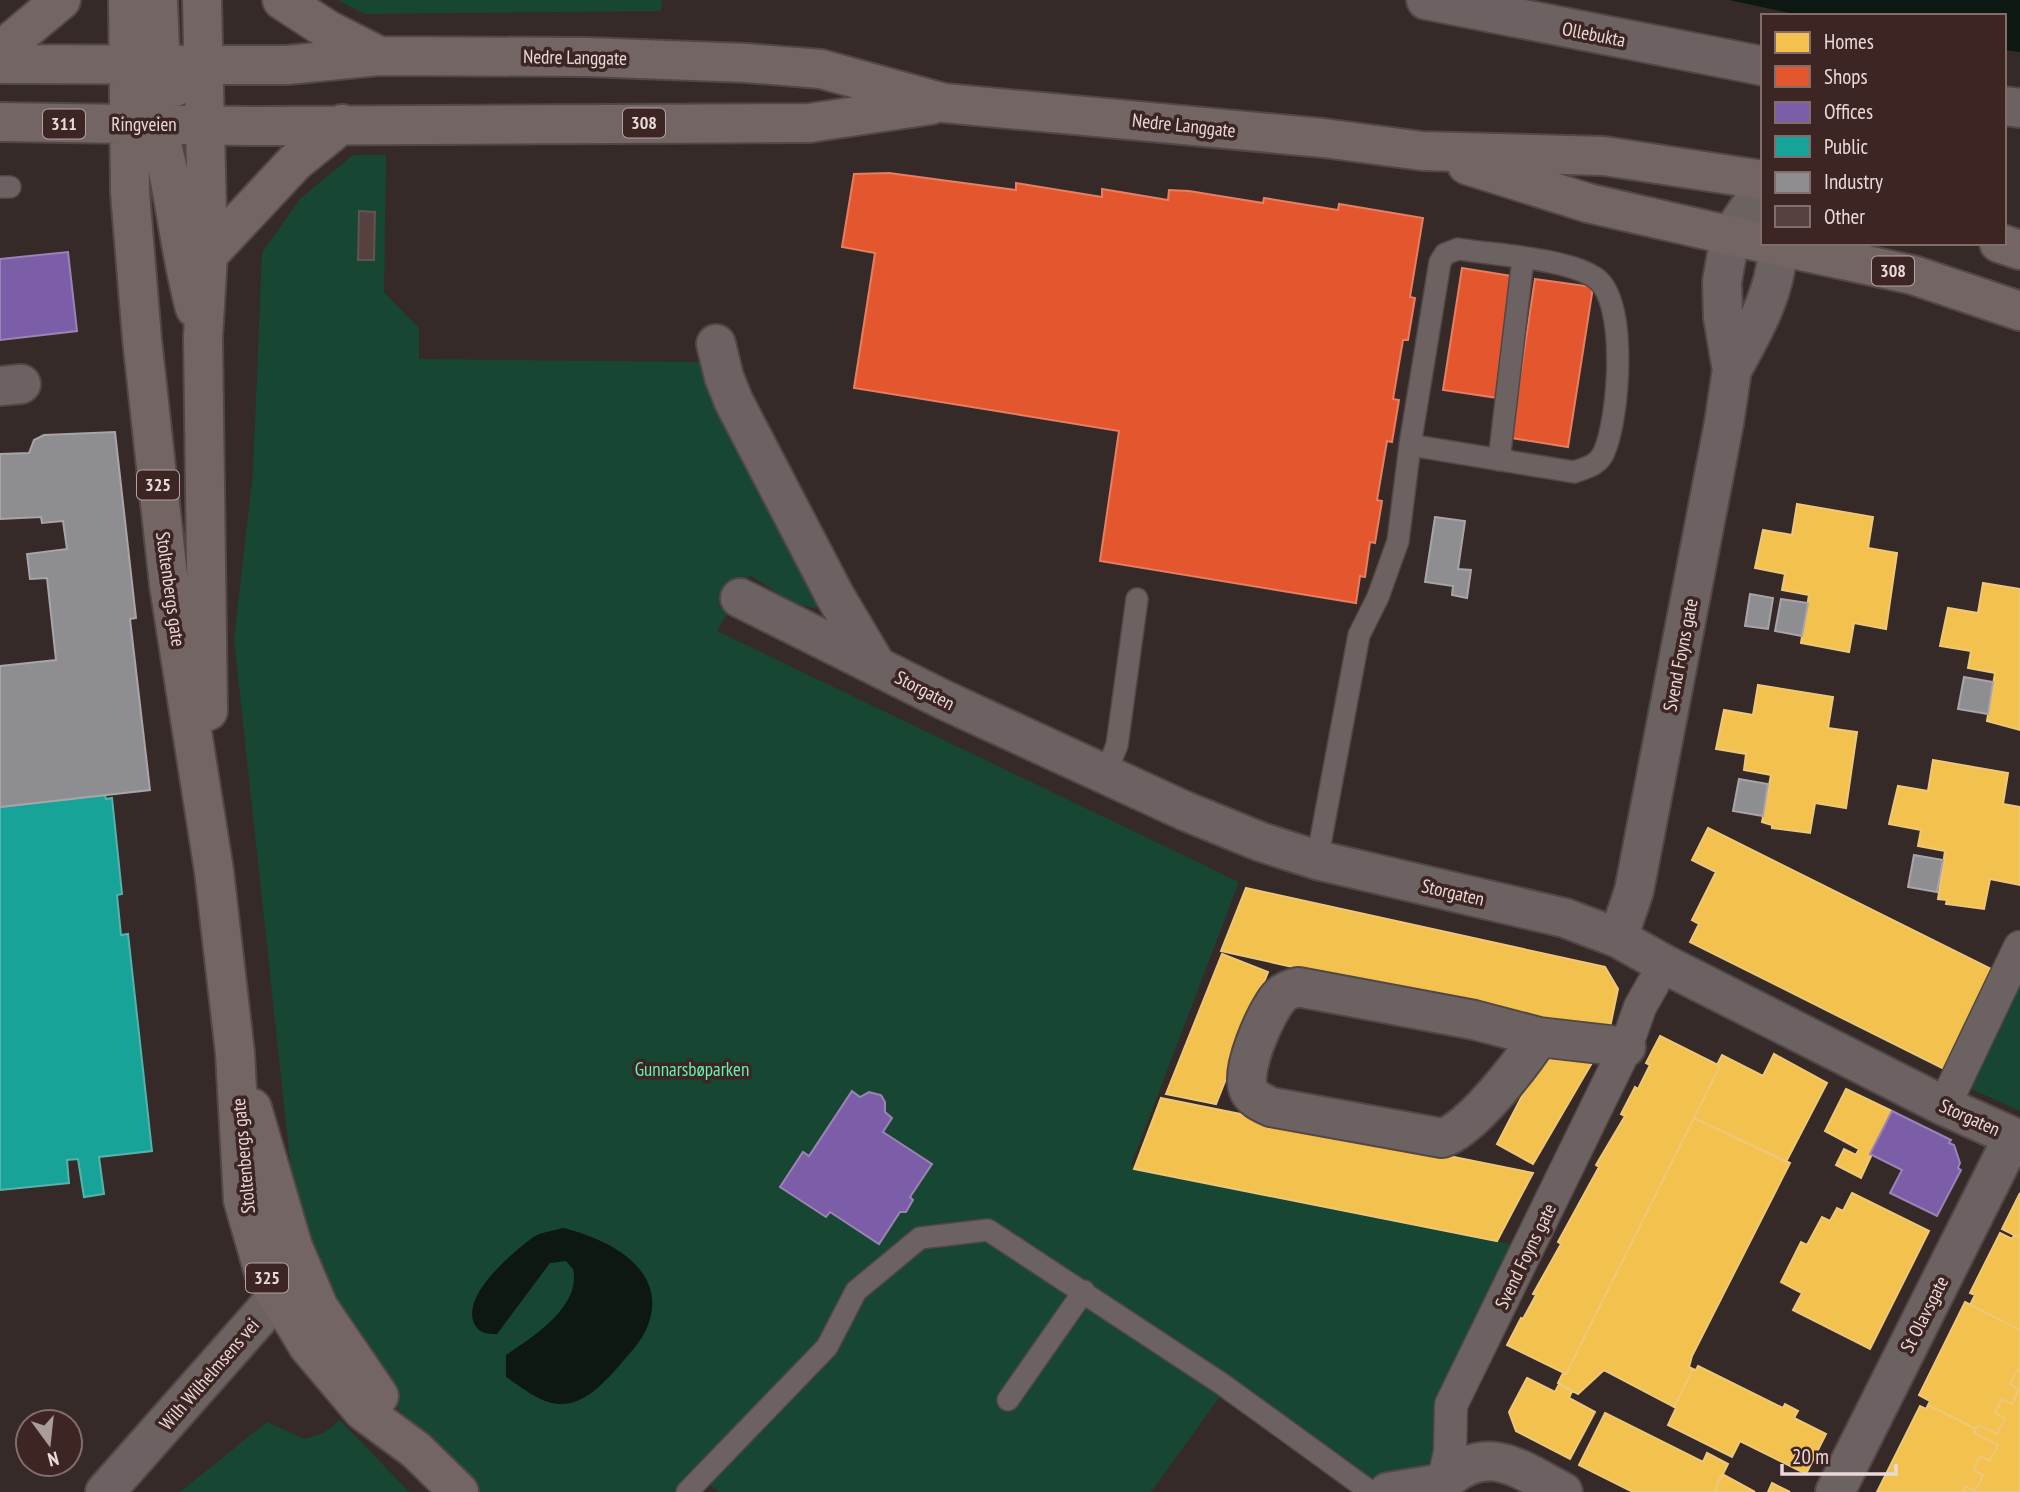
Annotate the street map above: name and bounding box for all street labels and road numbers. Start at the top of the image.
street label: Ollebukta [1560,16,1628,52]
street label: Nedre Langgate [523,44,627,70]
street label: Nedre Langgate [1131,108,1237,142]
road number: 308 [623,109,665,138]
road number: 311 [43,110,85,139]
street label: Ringveien [111,112,177,136]
road number: 308 [1872,256,1914,286]
road number: 325 [137,471,179,500]
street label: Stoltenbergs gate [151,530,191,648]
street label: Svend Foyns gate [1657,596,1703,713]
street label: Storgaten [891,665,959,715]
street label: Storgaten [1419,873,1487,911]
street label: Storgaten [1936,1093,2004,1141]
street label: Stoltenbergs gate [226,1097,260,1215]
street label: Svend Foyns gate [1489,1199,1561,1313]
road number: 325 [246,1264,288,1293]
street label: St Olavsgate [1895,1272,1953,1356]
street label: Wilh Wilhelmsens vei [154,1313,264,1435]

